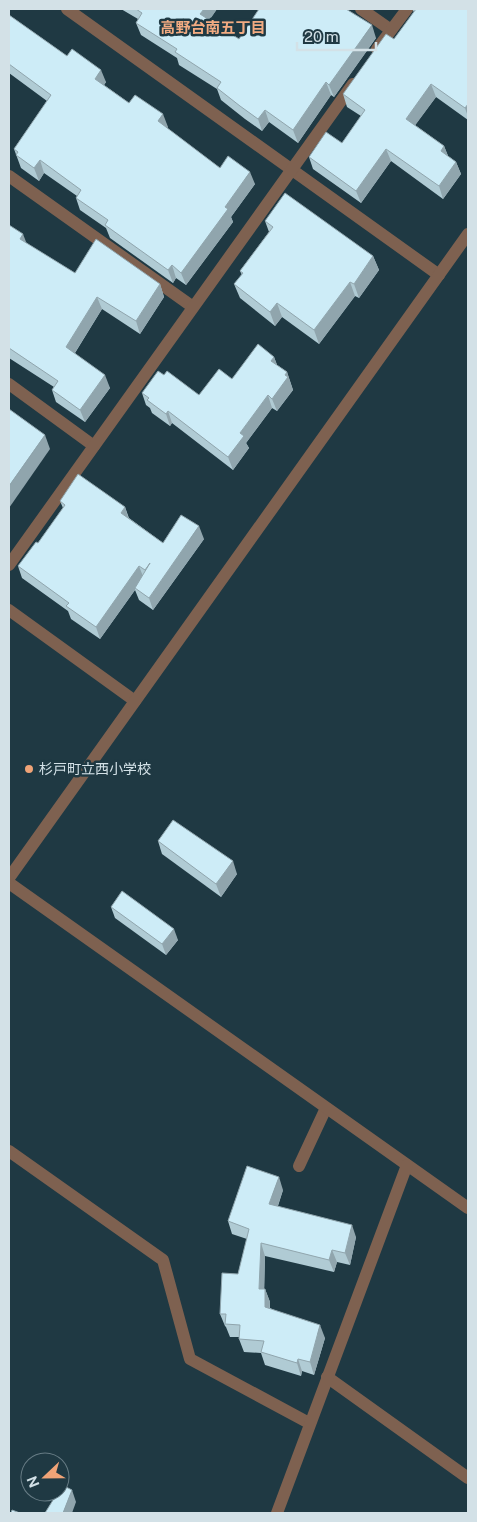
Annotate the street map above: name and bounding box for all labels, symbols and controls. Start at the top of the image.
district label: 高野台南五丁目 [160,19,266,36]
scale bar [297,20,376,52]
text: 20 m [304,28,339,45]
place label: 杉戸町立西小学校 [39,761,151,777]
marker: 杉戸町立西小学校 [23,763,35,775]
north arrow [20,1452,70,1502]
text: N [23,1474,42,1490]

